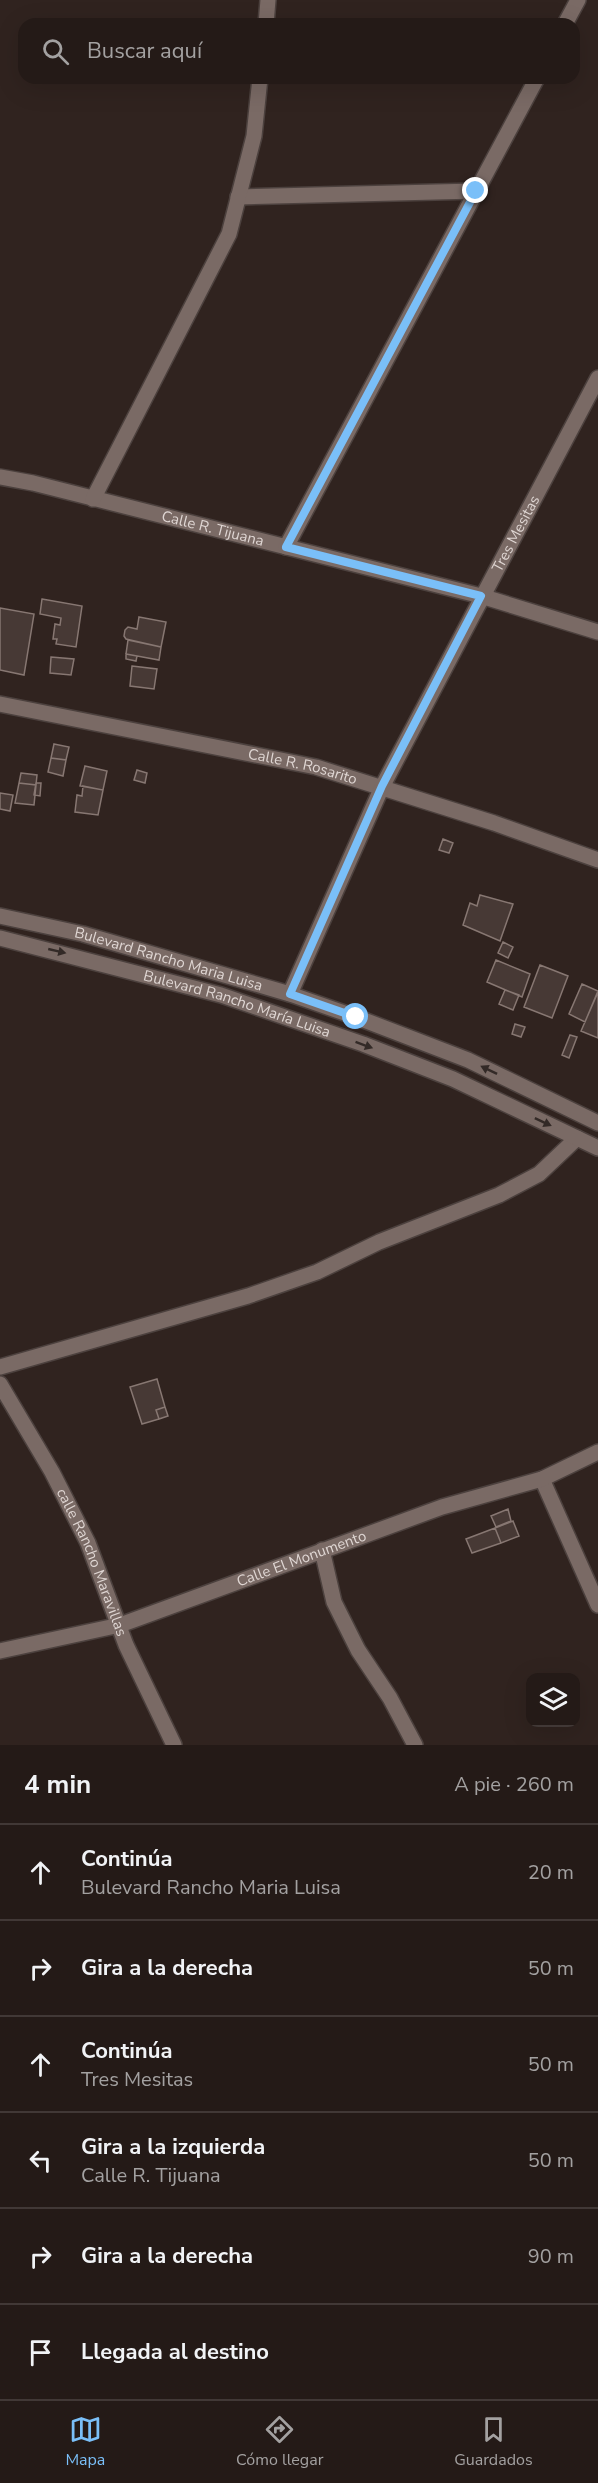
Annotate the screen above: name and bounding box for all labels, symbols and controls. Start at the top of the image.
search box [18,18,580,84]
icon: search [39,35,72,68]
text: Buscar aquí [87,36,202,66]
route end [462,177,488,203]
street label: Tres Mesitas [487,492,544,576]
street label: Calle R. Tijuana [160,506,266,551]
street label: Calle R. Rosarito [246,744,360,789]
street label: Bulevard Rancho Maria Luisa [73,922,265,996]
one-way arrow [48,947,66,957]
street label: Bulevard Rancho María Luisa [141,965,333,1042]
route start [342,1003,368,1029]
one-way arrow [355,1040,373,1050]
one-way arrow [480,1066,497,1075]
one-way arrow [534,1117,551,1126]
street label: calle Rancho Maravillas [52,1485,132,1639]
street label: Calle El Monumento [234,1526,369,1591]
map controls [526,1673,580,1727]
button: layers [526,1673,580,1727]
text: 4 min [24,1767,91,1802]
text: A pie · 260 m [454,1771,574,1798]
text: Continúa [81,1844,172,1874]
icon: ahead [24,1856,57,1889]
text: 20 m [528,1859,574,1886]
text: Bulevard Rancho Maria Luisa [81,1874,341,1901]
icon: right [24,1952,57,1985]
text: Gira a la derecha [81,1953,253,1983]
text: 50 m [528,1955,574,1982]
text: Continúa [81,2036,172,2066]
icon: ahead [24,2048,57,2081]
text: 50 m [528,2051,574,2078]
text: Tres Mesitas [81,2066,193,2093]
text: Gira a la izquierda [81,2132,265,2162]
icon: left [24,2144,57,2177]
text: 50 m [528,2147,574,2174]
text: Calle R. Tijuana [81,2162,221,2189]
icon: right [24,2240,57,2273]
text: Gira a la derecha [81,2241,253,2271]
text: 90 m [528,2243,574,2270]
icon: arrive [24,2336,57,2369]
text: Llegada al destino [81,2337,269,2367]
tab: Mapa [65,2413,105,2471]
tab: Cómo llegar [236,2413,323,2471]
tab: Guardados [454,2413,533,2471]

